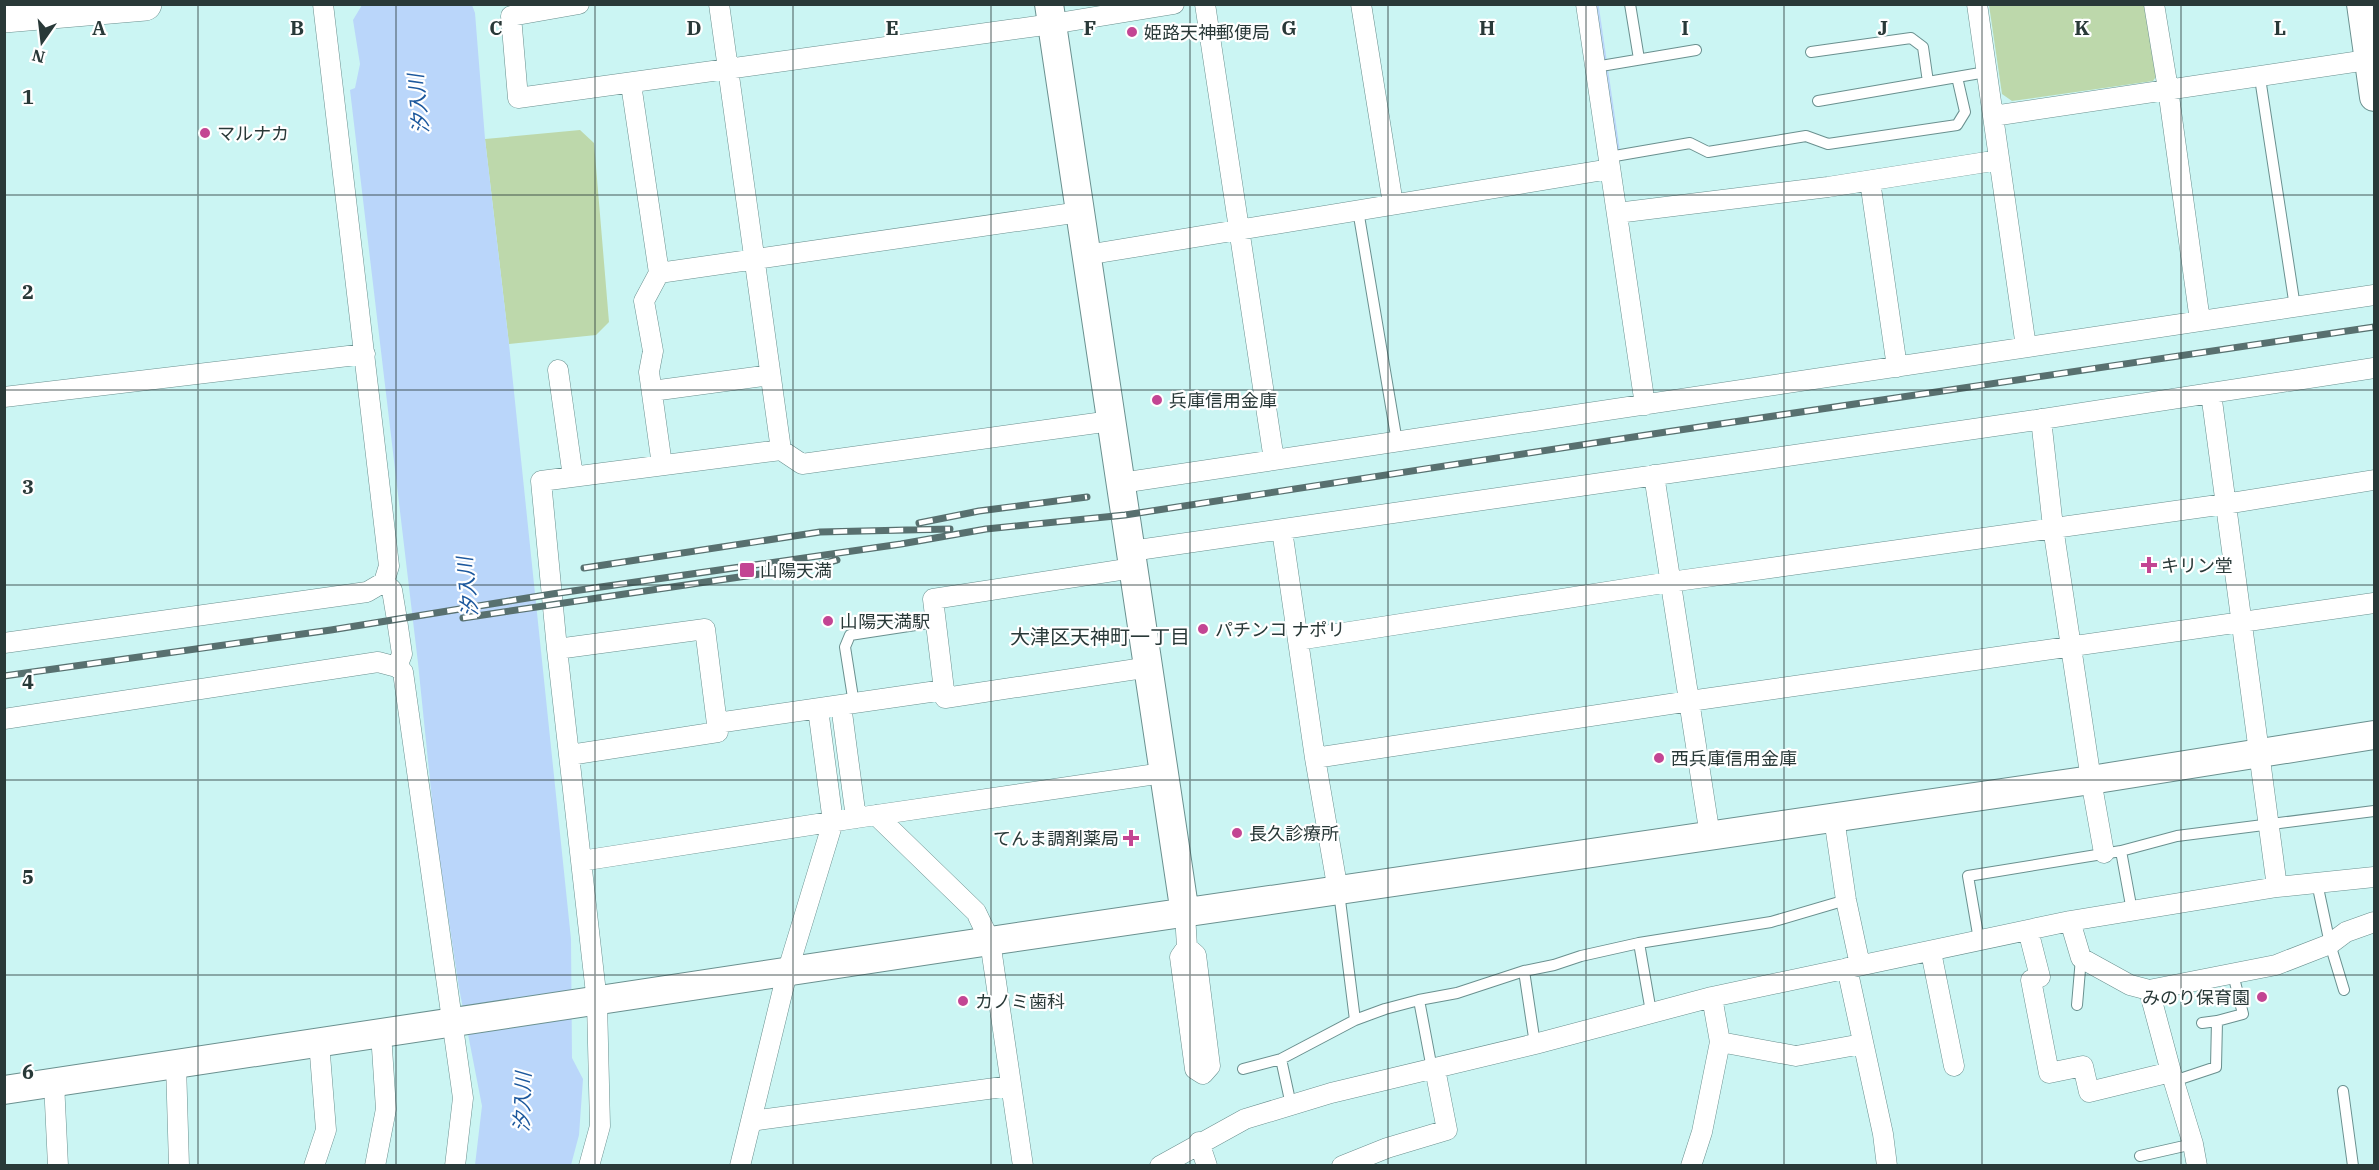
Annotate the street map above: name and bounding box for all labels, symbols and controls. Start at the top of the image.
north arrow [12,12,72,72]
text: A [92,14,106,41]
text: B [290,14,304,41]
text: C [489,14,503,41]
text: D [686,14,702,41]
text: E [885,14,899,41]
text: F [1084,14,1096,41]
text: G [1281,14,1297,41]
text: H [1479,14,1495,41]
text: I [1681,14,1689,41]
text: J [1878,14,1888,41]
text: K [2074,14,2090,41]
text: L [2274,14,2286,41]
place label: 姫路天神郵便局 [1144,21,1270,44]
marker: 姫路天神郵便局 [1125,25,1139,39]
text: N [30,45,47,68]
water label: 汐入川 [401,71,435,135]
text: 1 [22,83,34,110]
place label: マルナカ [217,122,289,145]
marker: マルナカ [198,126,212,140]
text: 2 [22,278,34,305]
place label: 兵庫信用金庫 [1169,389,1277,412]
marker: 兵庫信用金庫 [1150,393,1164,407]
text: 3 [22,473,34,500]
water label: 汐入川 [450,554,484,618]
place label: キリン堂 [2161,554,2233,577]
marker: キリン堂 [2142,558,2156,572]
place label: 山陽天満 [760,559,832,582]
marker: 山陽天満 [738,561,756,579]
place label: 山陽天満駅 [840,610,930,633]
marker: 山陽天満駅 [821,614,835,628]
place label: パチンコ ナポリ [1215,618,1345,641]
marker: パチンコ ナポリ [1196,622,1210,636]
district label: 大津区天神町一丁目 [1010,623,1190,650]
text: 4 [22,668,34,695]
place label: 西兵庫信用金庫 [1671,747,1797,770]
marker: 西兵庫信用金庫 [1652,751,1666,765]
place label: 長久診療所 [1249,822,1339,845]
marker: 長久診療所 [1230,826,1244,840]
place label: てんま調剤薬局 [993,827,1119,850]
marker: てんま調剤薬局 [1124,831,1138,845]
text: 5 [22,863,34,890]
place label: みのり保育園 [2142,986,2250,1009]
place label: カノミ歯科 [975,990,1065,1013]
marker: みのり保育園 [2255,990,2269,1004]
marker: カノミ歯科 [956,994,970,1008]
text: 6 [22,1058,34,1085]
water label: 汐入川 [507,1070,537,1132]

